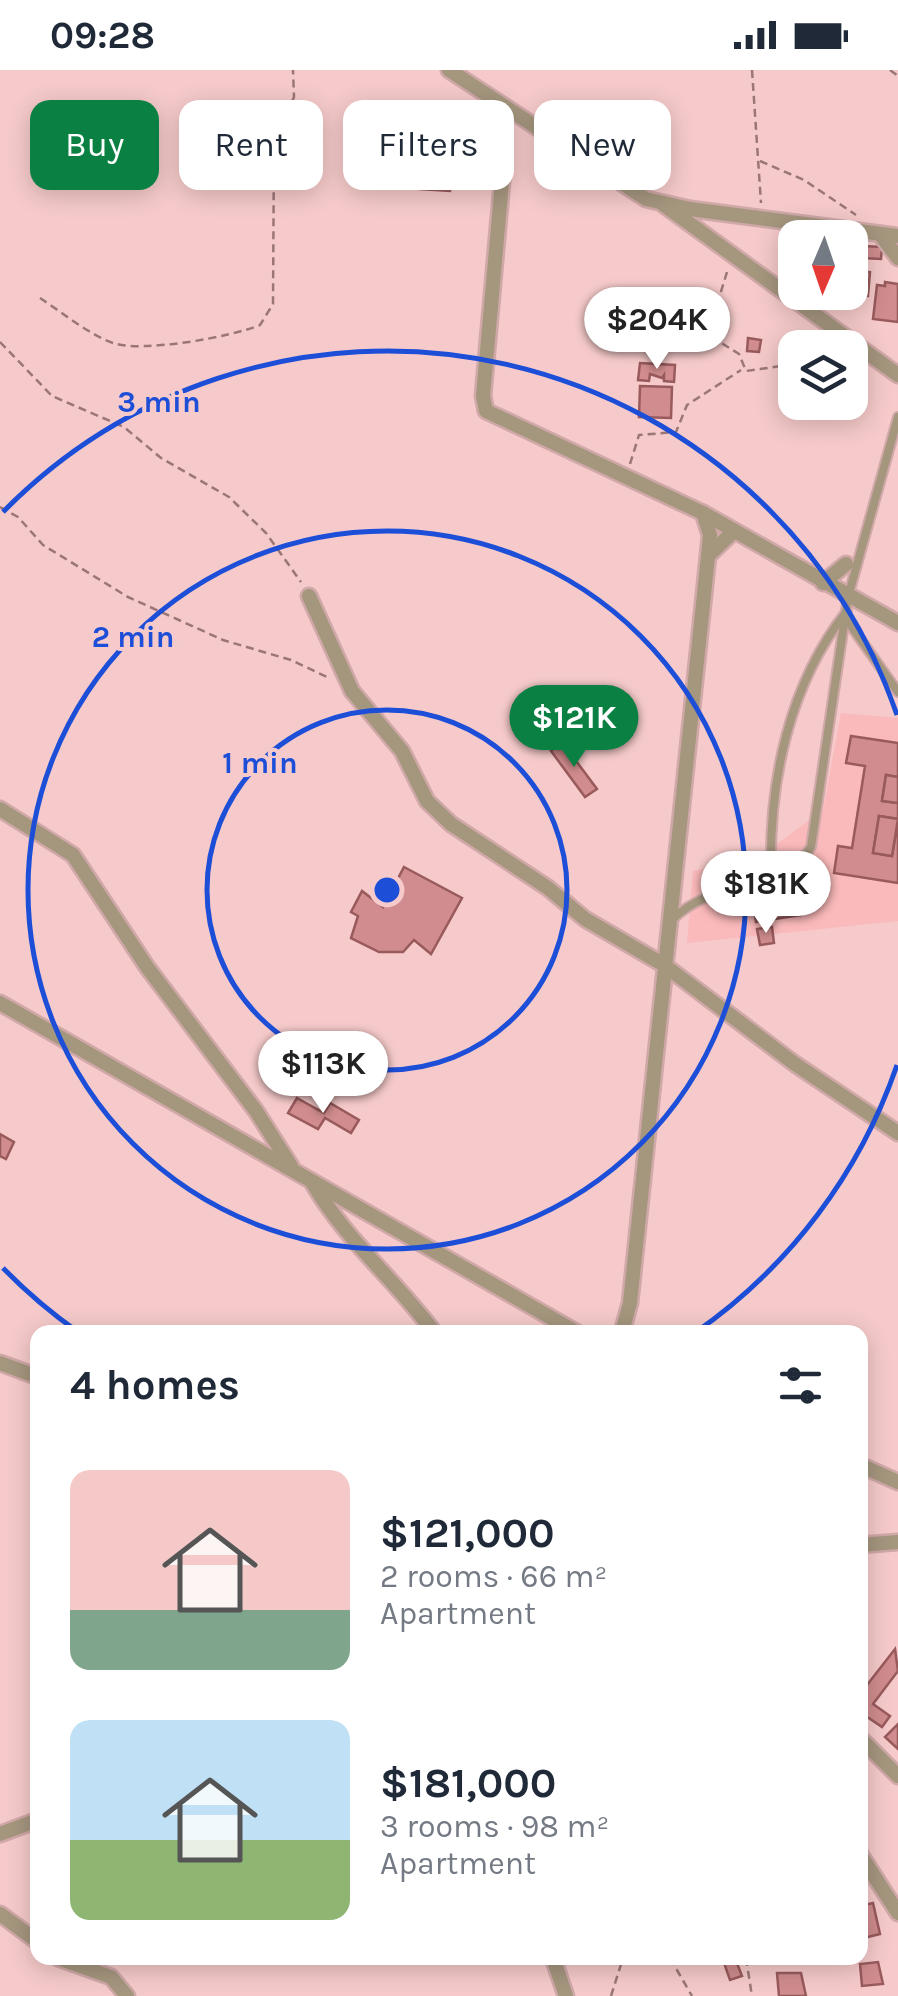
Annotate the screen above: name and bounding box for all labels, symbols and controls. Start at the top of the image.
text: 09:28 [50,13,155,58]
chip: Buy [30,100,159,190]
chip: Rent [179,100,323,190]
chip: Filters [343,100,514,190]
chip: New [534,100,671,190]
north arrow [778,220,868,310]
map controls [778,220,868,420]
pin: $204K [587,287,727,372]
text: $204K [606,301,708,338]
button: layers [778,330,868,420]
text: 3 min [117,384,201,420]
text: 2 min [92,619,174,655]
pin: $121K [504,685,644,770]
text: $121K [531,699,617,736]
text: 1 min [222,745,298,781]
pin: $181K [696,851,836,936]
text: $181K [723,865,809,902]
centre of rings [369,872,405,908]
pin: $113K [253,1031,393,1116]
text: $113K [280,1045,366,1082]
icon: filters [773,1358,828,1413]
text: 4 homes [70,1360,240,1410]
text: $121,000 [380,1508,555,1558]
icon: home [150,1510,270,1630]
text: 2 rooms · 66 m² [380,1558,607,1595]
text: Apartment [380,1595,536,1632]
text: $181,000 [380,1758,556,1808]
icon: home [150,1760,270,1880]
text: 3 rooms · 98 m² [380,1808,609,1845]
text: Apartment [380,1845,536,1882]

